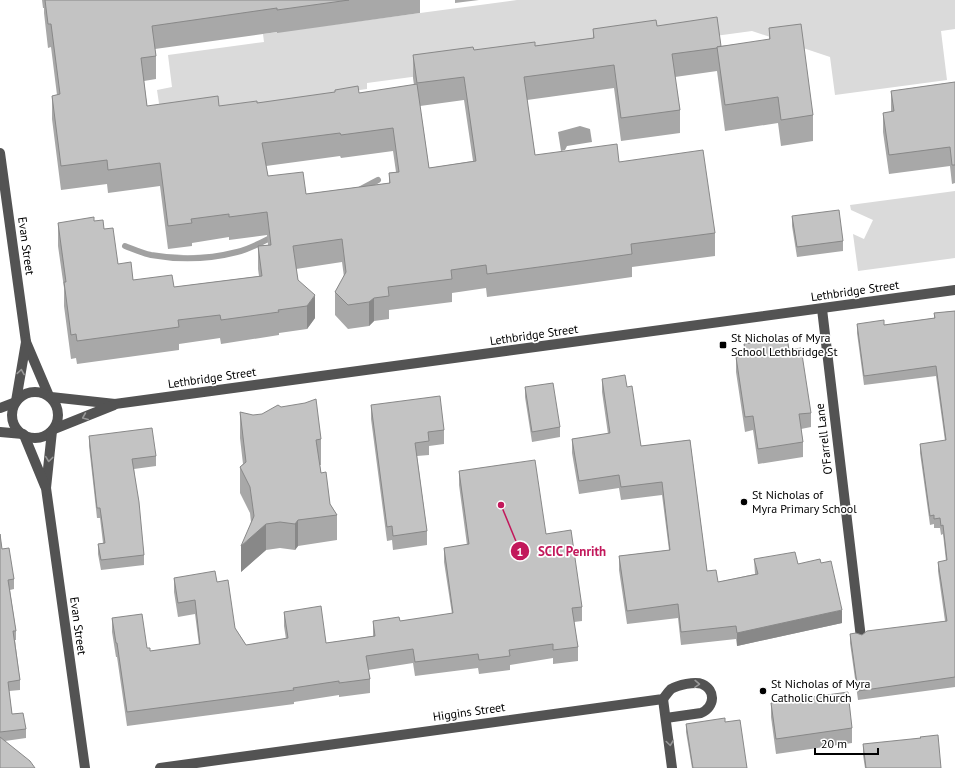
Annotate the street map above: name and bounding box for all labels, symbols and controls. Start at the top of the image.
street label: Evan Street [15,216,38,276]
street label: Lethbridge Street [810,277,900,304]
street label: Lethbridge Street [489,321,579,348]
place label: St Nicholas of Myra School Lethbridge St [731,330,838,359]
marker: St Nicholas of Myra School Lethbridge St [718,340,728,350]
street label: Lethbridge Street [167,364,257,391]
one-way arrow [16,369,25,375]
street label: O'Farrell Lane [812,403,835,475]
one-way arrow [81,413,88,421]
one-way arrow [45,456,54,462]
place label: St Nicholas of Myra Primary School [752,487,857,516]
marker: St Nicholas of Myra Primary School [739,497,749,507]
callout: SCIC Penrith [510,539,615,564]
text: SCIC Penrith [538,543,606,560]
text: 1 [517,544,523,559]
street label: Evan Street [67,596,90,656]
place label: St Nicholas of Myra Catholic Church [771,676,871,705]
one-way arrow [693,680,700,689]
marker: St Nicholas of Myra Catholic Church [758,686,768,696]
street label: Higgins Street [432,699,506,724]
scale bar [815,730,878,756]
text: 20 m [821,736,847,751]
one-way arrow [665,740,674,746]

